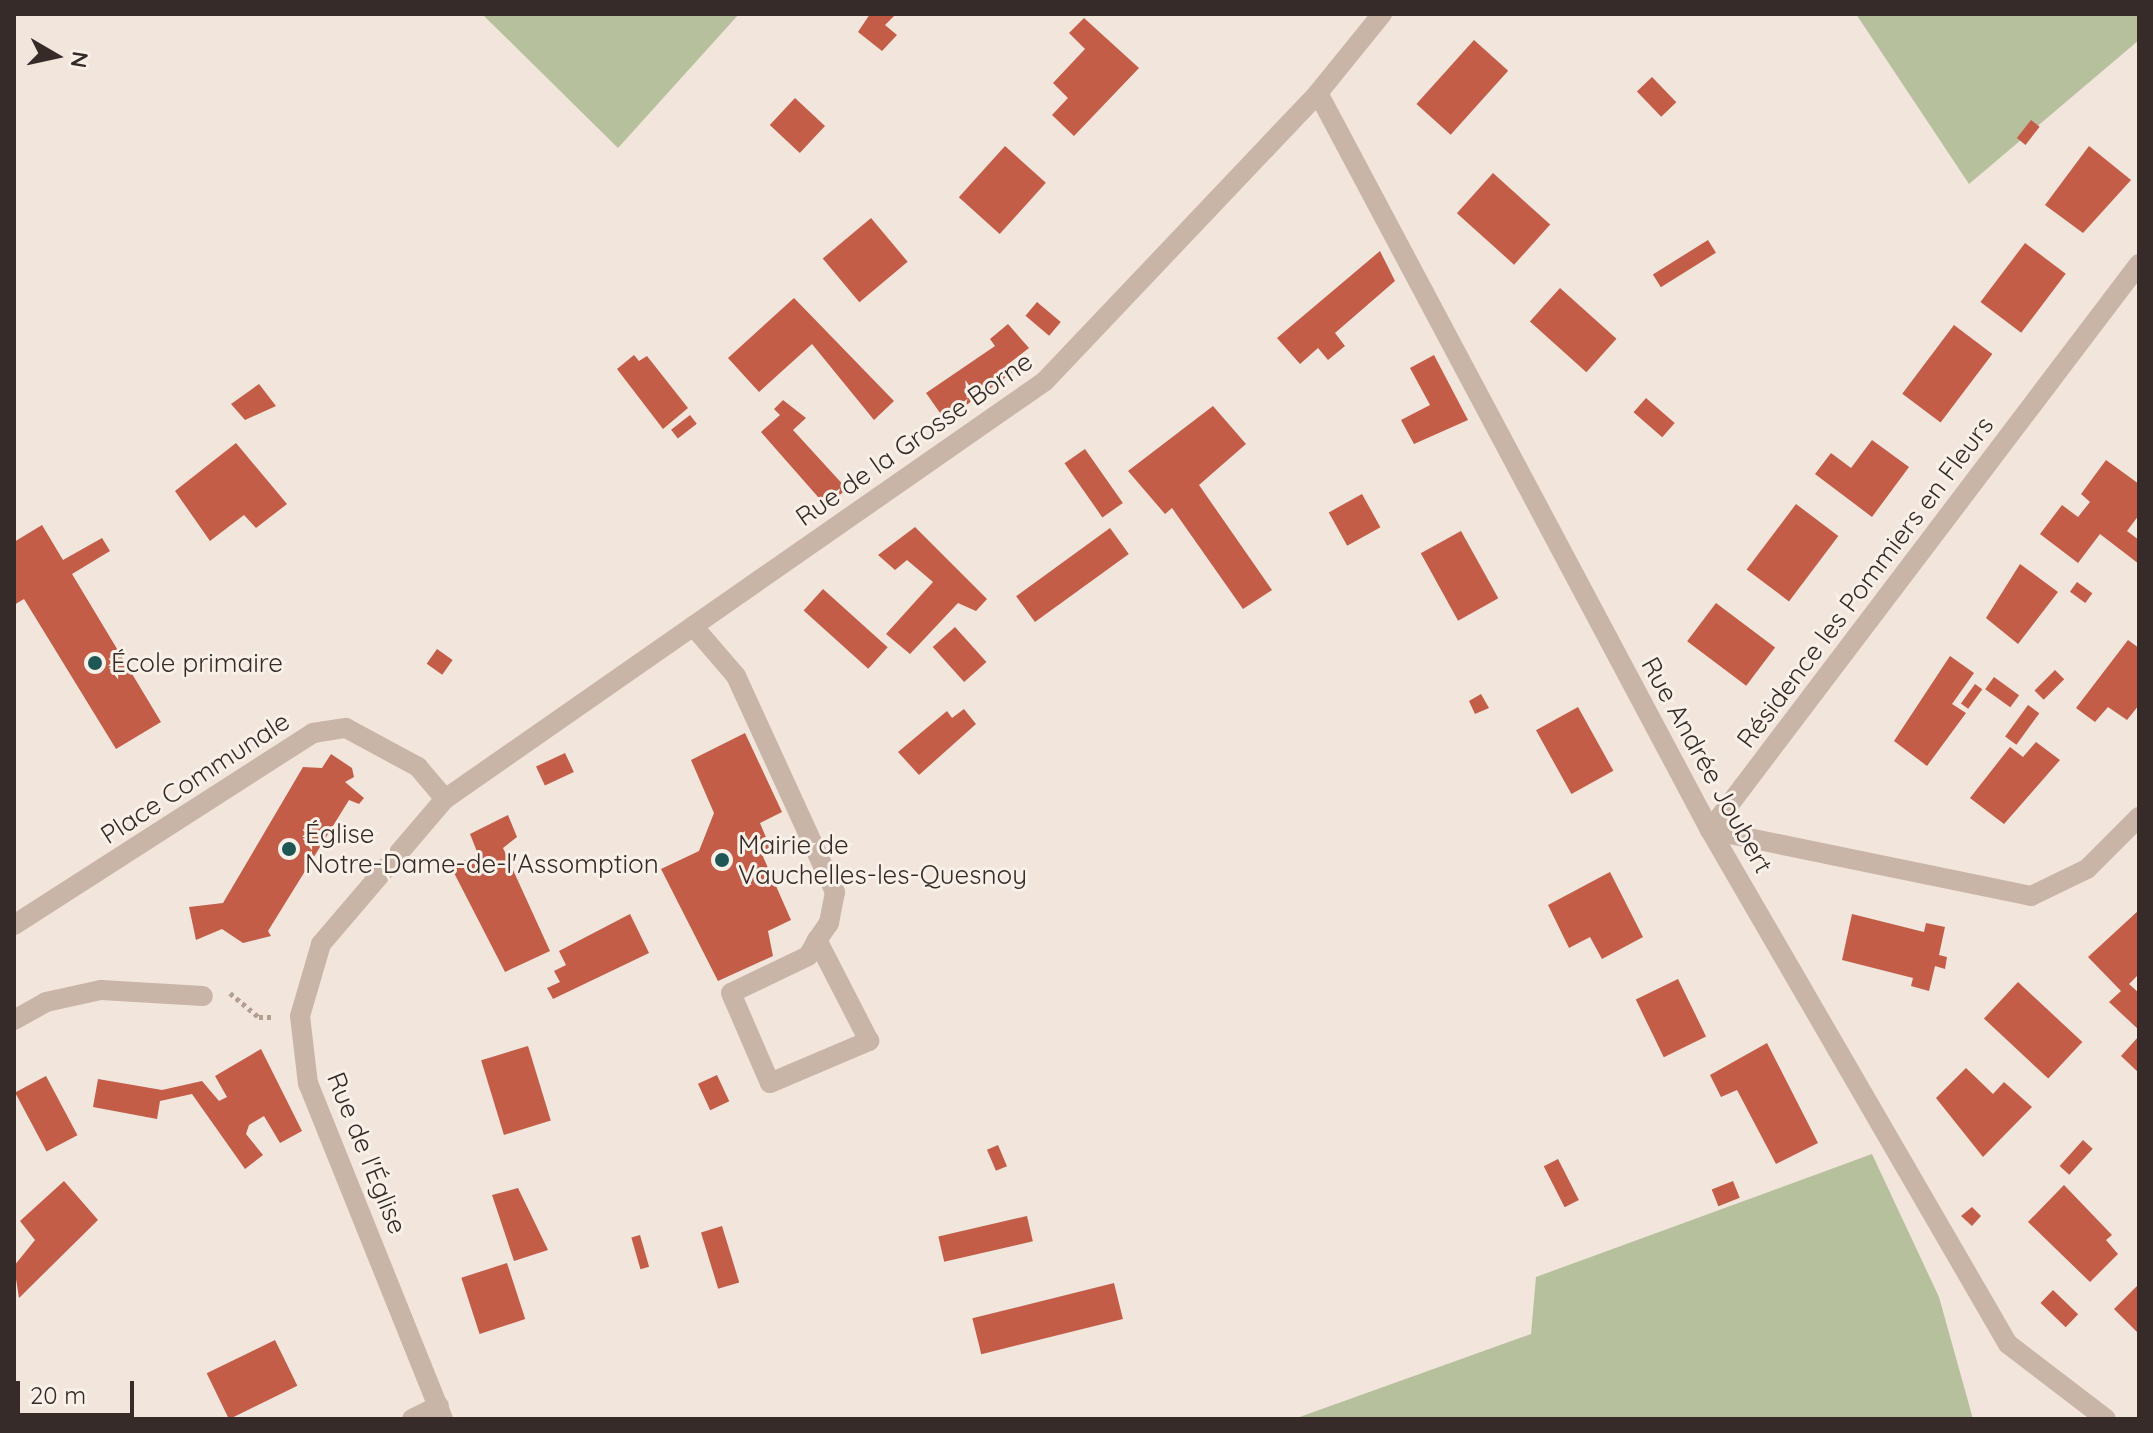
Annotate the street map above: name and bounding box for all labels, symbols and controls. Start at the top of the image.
north arrow [16,16,96,96]
text: N [65,50,95,70]
street label: Rue de la Grosse Borne [790,345,1038,533]
street label: Résidence les Pommiers en Fleurs [1730,410,2000,754]
place label: École primaire [111,647,283,679]
street label: Rue Andrée Joubert [1635,652,1779,878]
marker: École primaire [86,654,104,672]
street label: Place Communale [95,705,295,851]
place label: Église Notre-Dame-de-l'Assomption [305,818,659,880]
place label: Mairie de Vauchelles-les-Quesnoy [738,829,1027,890]
marker: Église Notre-Dame-de-l'Assomption [280,840,298,858]
marker: Mairie de Vauchelles-les-Quesnoy [713,851,731,869]
street label: Rue de l'Église [320,1068,414,1238]
scale bar [20,1365,138,1415]
text: 20 m [30,1380,86,1410]

